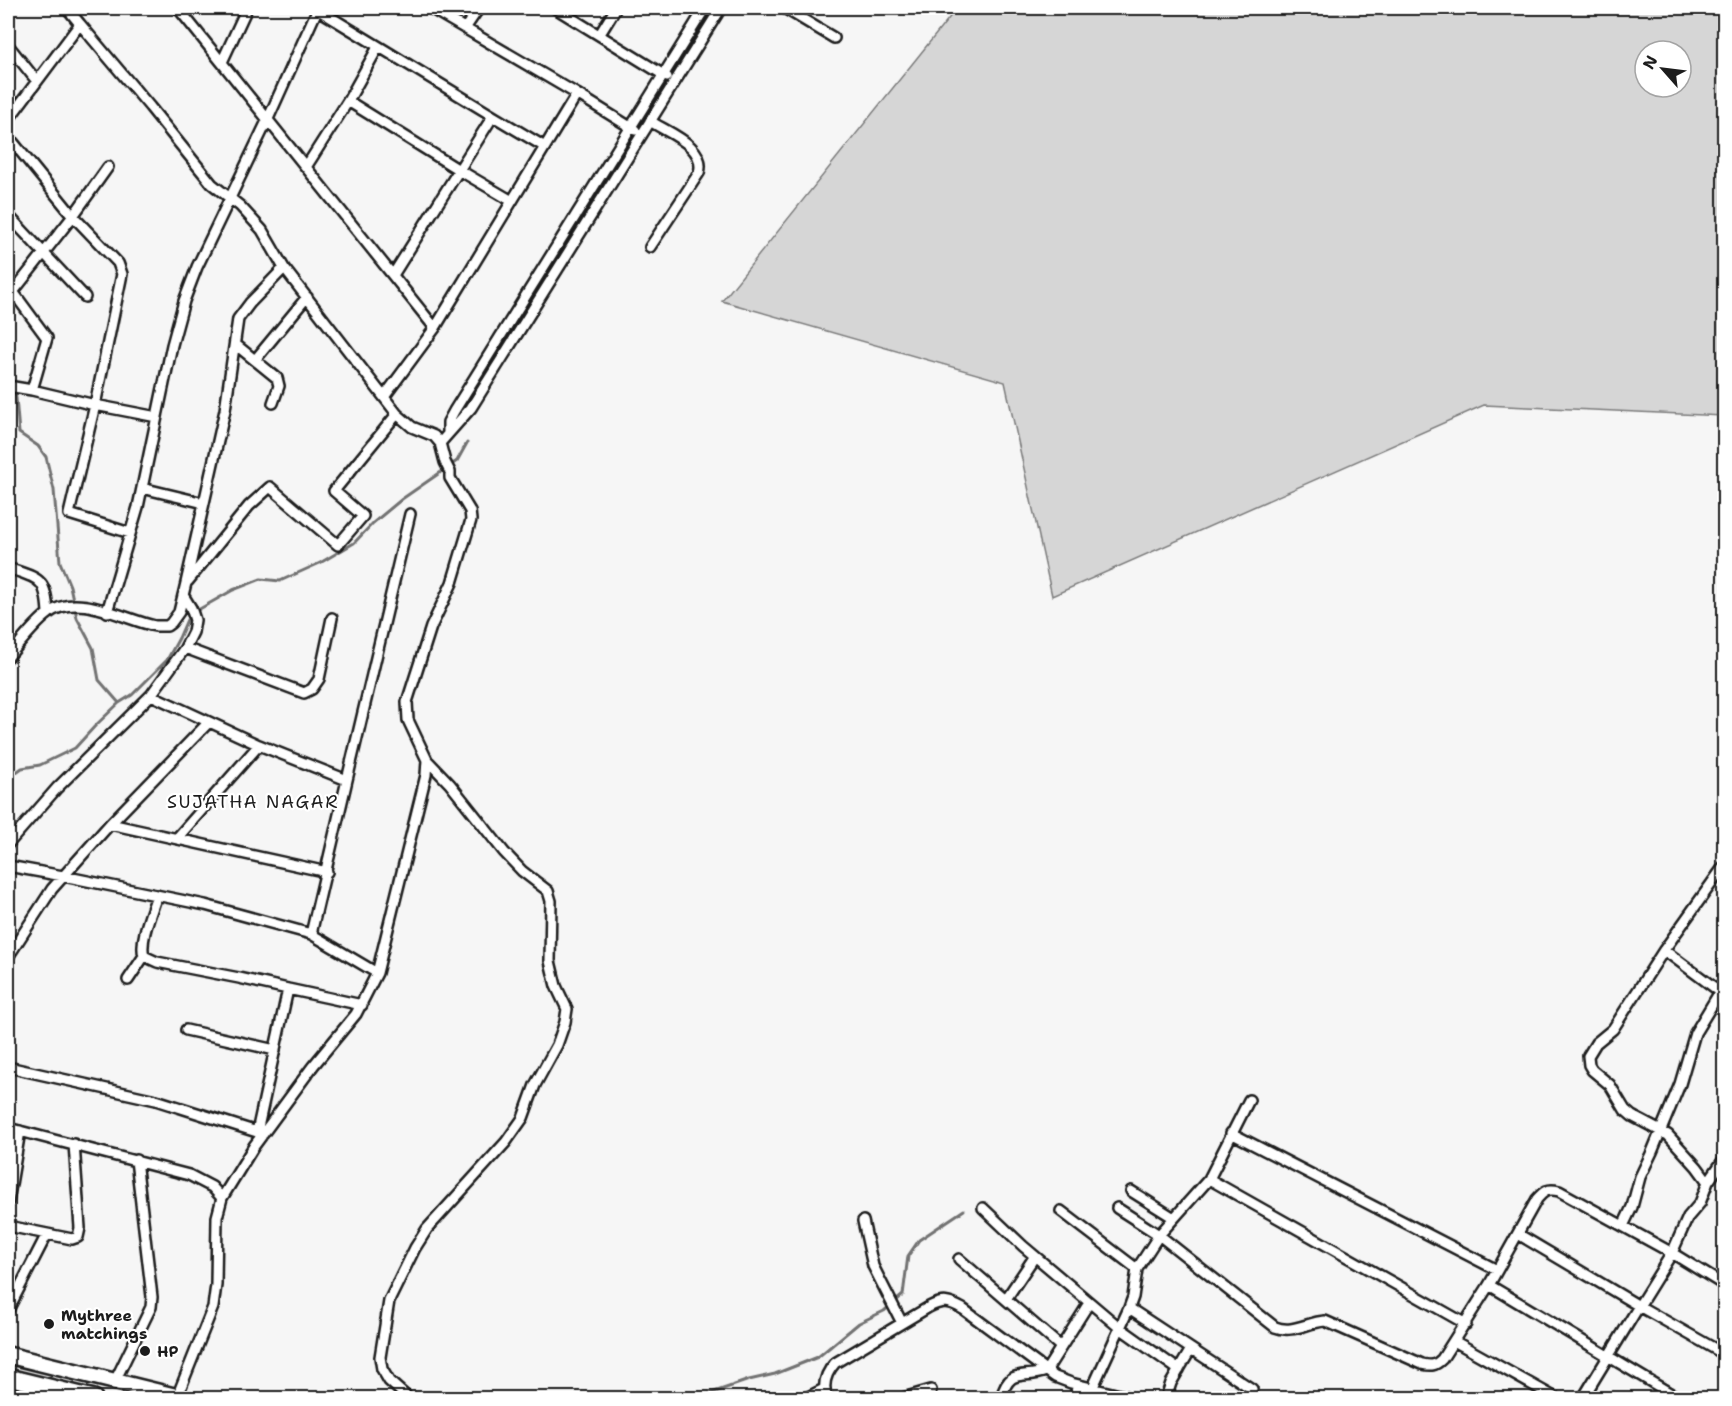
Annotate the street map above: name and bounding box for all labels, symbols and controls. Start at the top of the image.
north arrow [1633,39,1693,99]
text: N [1638,52,1662,73]
district label: SUJATHA NAGAR [167,790,339,814]
place label: Mythree matchings [61,1305,147,1344]
marker: Mythree matchings [42,1317,56,1331]
place label: HP [157,1341,179,1362]
marker: HP [138,1344,152,1358]

